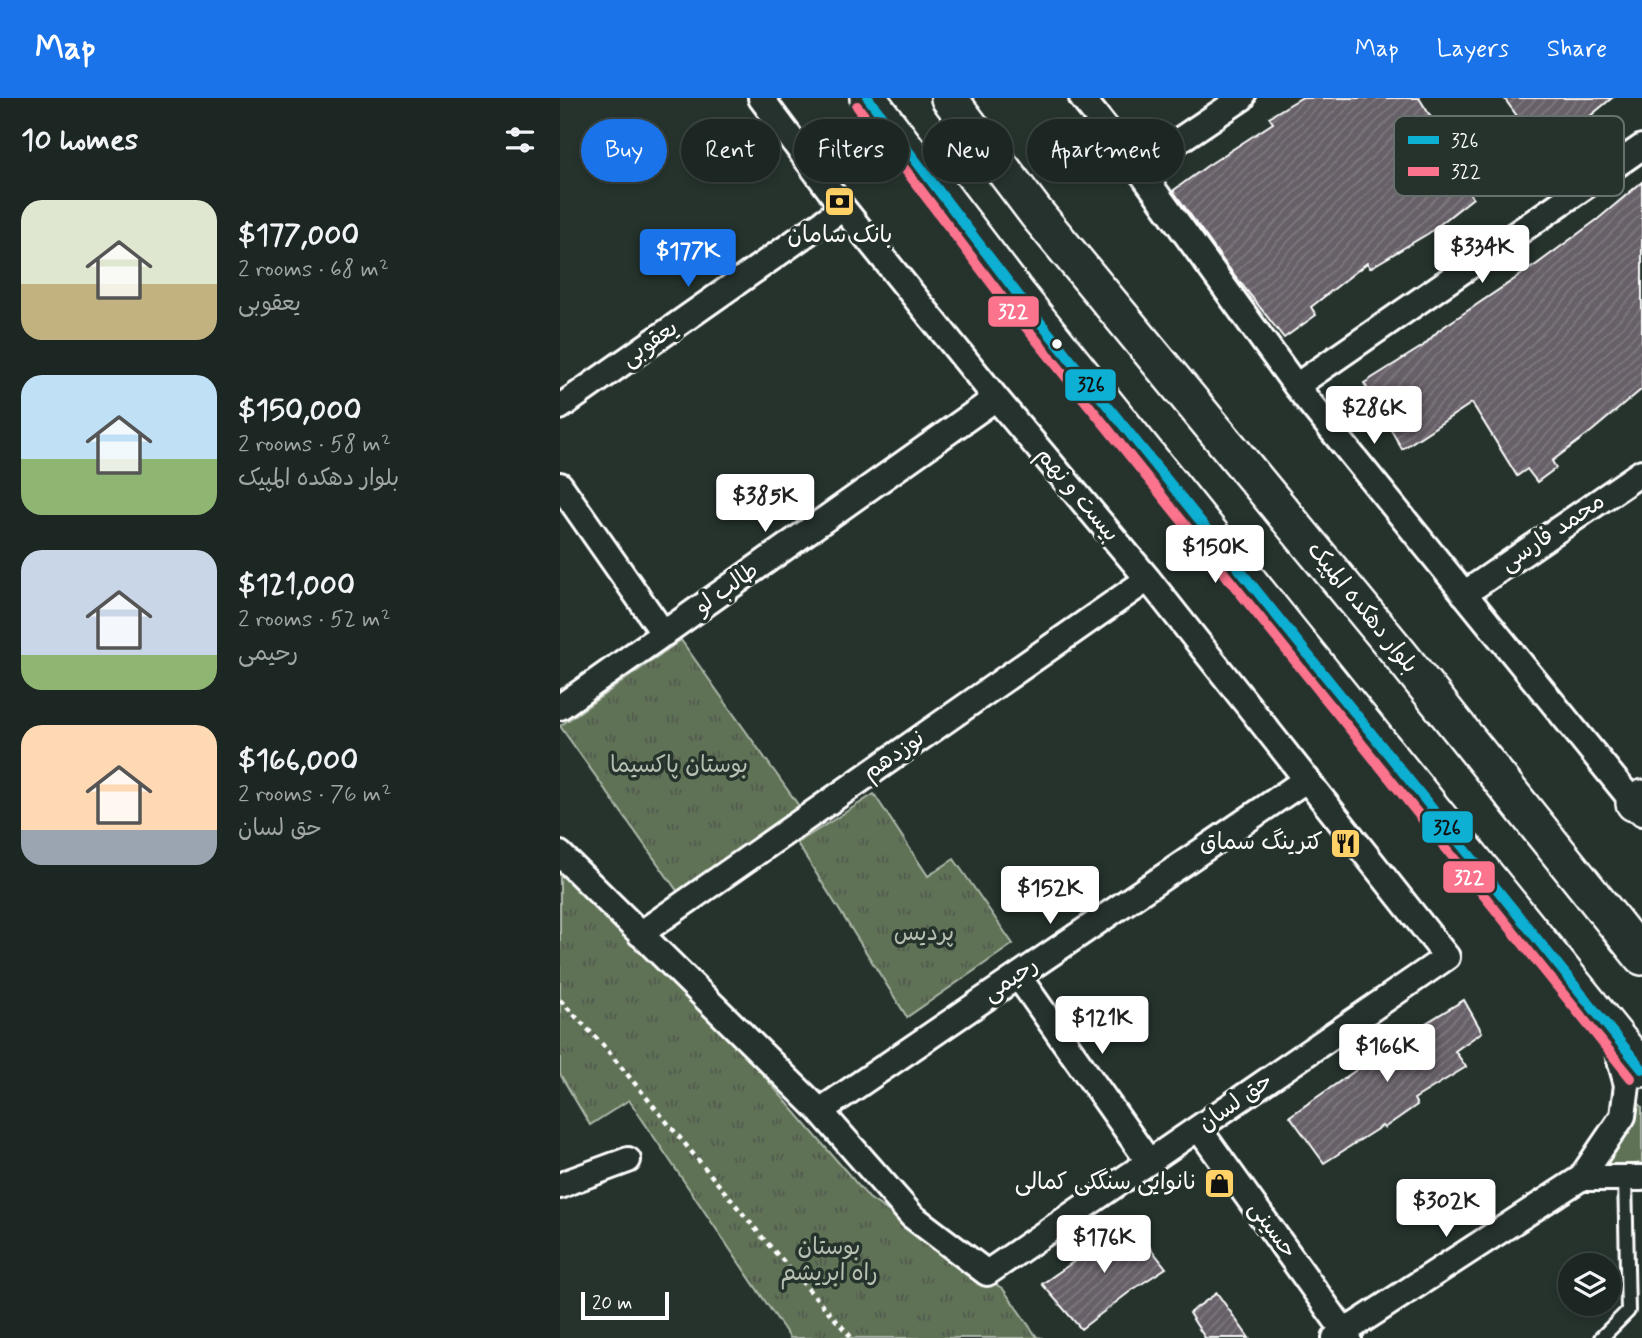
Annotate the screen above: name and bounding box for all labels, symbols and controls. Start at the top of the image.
text: Map [35,27,95,71]
text: Map [1355,34,1399,65]
text: Layers [1437,34,1509,65]
text: Share [1547,34,1607,65]
legend [1394,116,1624,196]
chip: Buy [581,119,667,182]
chip: Rent [681,119,780,182]
chip: Filters [794,119,909,182]
chip: New [923,119,1013,182]
chip: Apartment [1027,119,1184,182]
text: 10 homes [21,121,138,160]
icon: filters [501,121,539,159]
text: 326 [1451,129,1479,154]
text: 322 [1451,160,1481,185]
bank icon: بانک سامان [823,185,857,219]
text: $177,000 [238,216,359,255]
place label: بانک سامان [788,221,893,251]
pin: $334K [1433,226,1531,285]
icon: home [77,228,161,312]
pin: $177K [639,230,737,289]
text: $334K [1450,233,1514,263]
text: $177K [656,237,720,267]
text: 2 rooms · 68 m² [238,255,389,285]
text: یعقوبی [238,289,301,319]
line badge: 322 [987,295,1040,328]
text: 322 [998,300,1029,325]
street label: یعقوبی [616,314,684,374]
unlabelled marker [1050,337,1064,351]
line badge: 326 [1064,368,1117,402]
text: 326 [1077,373,1105,398]
pin: $286K [1325,386,1423,446]
text: $150,000 [238,391,362,430]
text: $286K [1342,394,1406,424]
icon: home [77,403,161,487]
text: 2 rooms · 58 m² [238,430,391,460]
street label: بیست و نهم [1028,441,1125,549]
text: بلوار دهکده المپیک [238,464,399,494]
pin: $385K [716,474,814,534]
text: $385K [732,482,798,512]
street label: محمد فارسی [1495,487,1611,579]
pin: $150K [1166,526,1264,585]
text: $150K [1182,533,1248,563]
street label: بلوار دهکده المپیک [1300,536,1424,680]
street label: طالب لو [688,556,765,622]
text: $121,000 [238,566,355,605]
icon: home [77,578,161,662]
text: 2 rooms · 52 m² [238,605,391,635]
text: رحیمی [238,639,298,669]
street label: نوزدهم [857,724,931,789]
text: $166,000 [238,741,358,780]
park label: بوستان پاکسیما [610,751,748,781]
icon: home [77,753,161,837]
text: 2 rooms · 76 m² [238,780,391,810]
line badge: 326 [1421,810,1474,844]
text: حق لسان [238,814,322,844]
text: 326 [1433,816,1461,841]
restaurant icon: کترینگ سماق [1329,826,1363,860]
place label: کترینگ سماق [1200,828,1323,858]
line badge: 322 [1442,860,1496,894]
pin: $152K [1001,866,1099,926]
text: 322 [1454,866,1485,891]
text: $152K [1017,874,1083,904]
park label: پردیس [894,919,954,949]
street label: رحیمی [978,951,1044,1009]
pin: $121K [1053,996,1151,1056]
text: $121K [1071,1004,1133,1034]
pin: $166K [1338,1024,1436,1084]
text: $166K [1355,1032,1419,1062]
street label: حق لسان [1193,1067,1279,1139]
shop icon: نانوایی سنگکی کمالی [1203,1166,1237,1200]
place label: نانوایی سنگکی کمالی [1015,1168,1197,1198]
pin: $302K [1397,1180,1495,1239]
text: $302K [1412,1187,1480,1217]
street label: حسینی [1241,1195,1303,1265]
pin: $176K [1055,1216,1153,1275]
text: $176K [1073,1223,1135,1253]
park label: بوستان راه ابریشم [780,1233,878,1290]
map controls [1558,1253,1621,1316]
button: layers [1558,1253,1621,1316]
scale bar [581,1289,668,1321]
text: 20 m [592,1291,632,1316]

